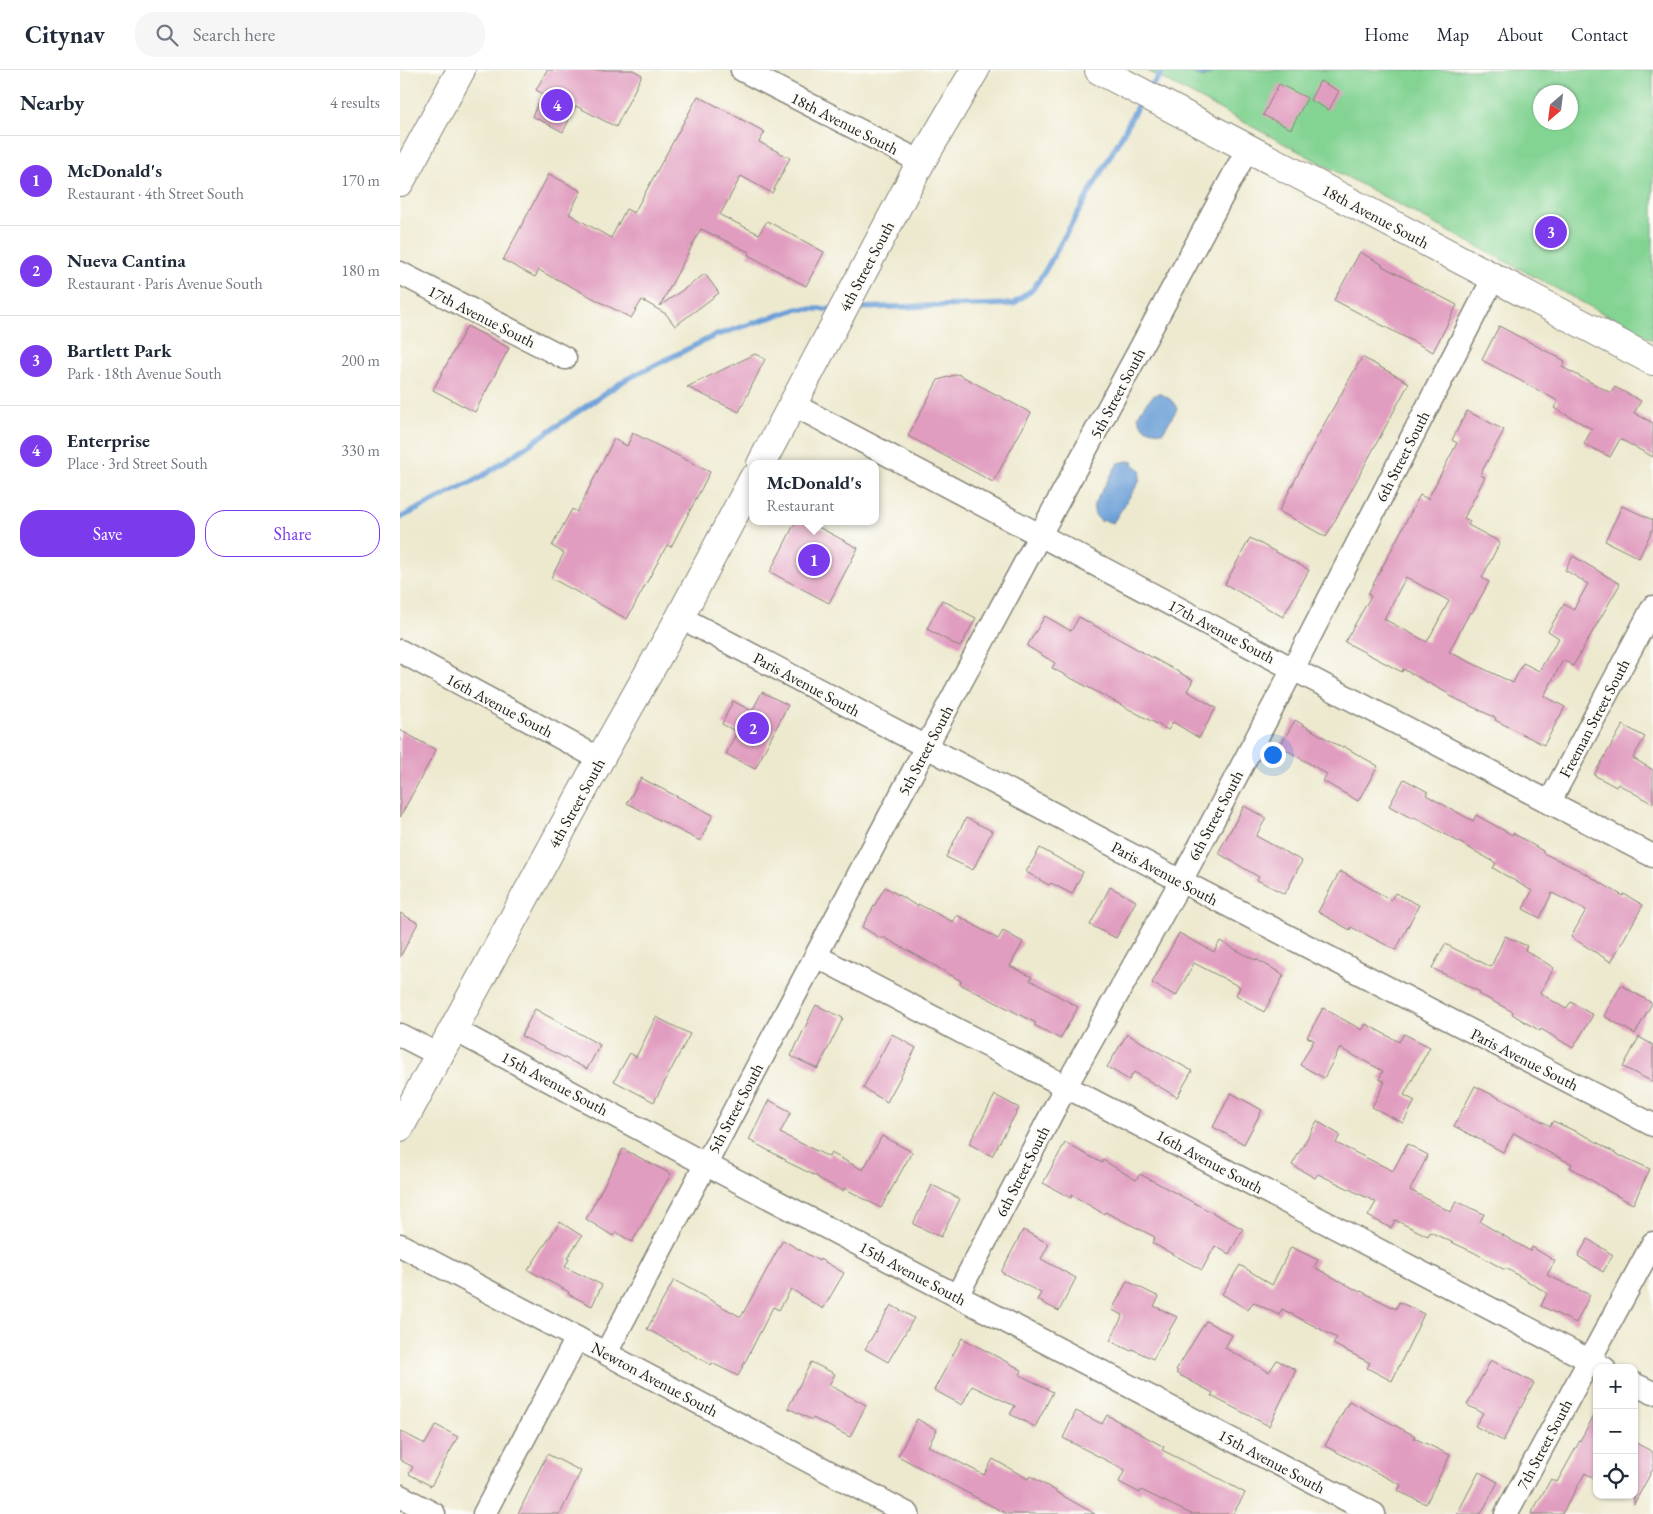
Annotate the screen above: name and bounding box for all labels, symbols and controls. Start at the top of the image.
search box [135,12,485,57]
text: Citynav [25,19,105,50]
icon: search [153,21,181,49]
text: Search here [193,22,275,47]
text: Home [1364,23,1409,46]
text: Map [1437,23,1469,46]
text: About [1497,23,1543,46]
text: Contact [1571,23,1628,46]
north arrow [1533,85,1578,130]
pin: 4 [541,86,573,124]
street label: 18th Avenue South [787,87,902,160]
text: Nearby [20,89,84,116]
text: 4 results [330,92,380,113]
text: McDonald's [67,158,162,183]
text: 1 [32,170,40,191]
text: 170 m [341,170,380,191]
street label: 18th Avenue South [1319,179,1433,253]
text: Restaurant · 4th Street South [67,183,244,204]
pin: 3 [1535,213,1567,251]
street label: 4th Street South [834,217,899,315]
text: Nueva Cantina [67,248,186,273]
text: 2 [32,260,40,281]
text: 180 m [341,260,380,281]
text: Restaurant · Paris Avenue South [67,273,263,294]
street label: 17th Avenue South [424,280,539,353]
text: Bartlett Park [67,338,172,363]
street label: 5th Street South [1085,344,1150,442]
text: 3 [32,350,40,371]
text: 200 m [341,350,380,371]
text: Park · 18th Avenue South [67,363,222,384]
street label: 6th Street South [1370,407,1434,505]
text: Enterprise [67,428,150,453]
text: 4 [32,440,40,461]
text: 330 m [341,440,380,461]
text: Place · 3rd Street South [67,453,208,474]
popup [749,460,879,525]
text: McDonald's [767,470,862,495]
text: Restaurant [767,495,834,516]
button: Save [20,510,195,557]
button: Share [205,510,380,557]
pin: 1 [798,541,830,579]
street label: 17th Avenue South [1165,594,1279,668]
street label: Paris Avenue South [750,647,864,721]
street label: Freeman Street South [1554,655,1635,781]
street label: 16th Avenue South [443,668,557,742]
street label: 5th Street South [893,701,958,799]
pin: 2 [737,709,769,747]
your location [1260,742,1286,768]
street label: 4th Street South [543,755,610,852]
street label: 6th Street South [1183,766,1248,864]
street label: Paris Avenue South [1108,836,1222,910]
street label: Paris Avenue South [1467,1023,1582,1096]
street label: 15th Avenue South [498,1046,612,1120]
street label: 5th Street South [703,1059,768,1157]
street label: 6th Street South [990,1122,1054,1220]
street label: 16th Avenue South [1153,1124,1267,1198]
street label: 15th Avenue South [856,1236,970,1310]
street label: Newton Avenue South [588,1337,722,1422]
map controls [1593,1364,1638,1499]
button: + [1593,1364,1638,1409]
street label: 7th Street South [1512,1395,1577,1493]
button: − [1593,1409,1638,1454]
street label: 15th Avenue South [1215,1424,1329,1498]
button: locate [1593,1454,1638,1499]

